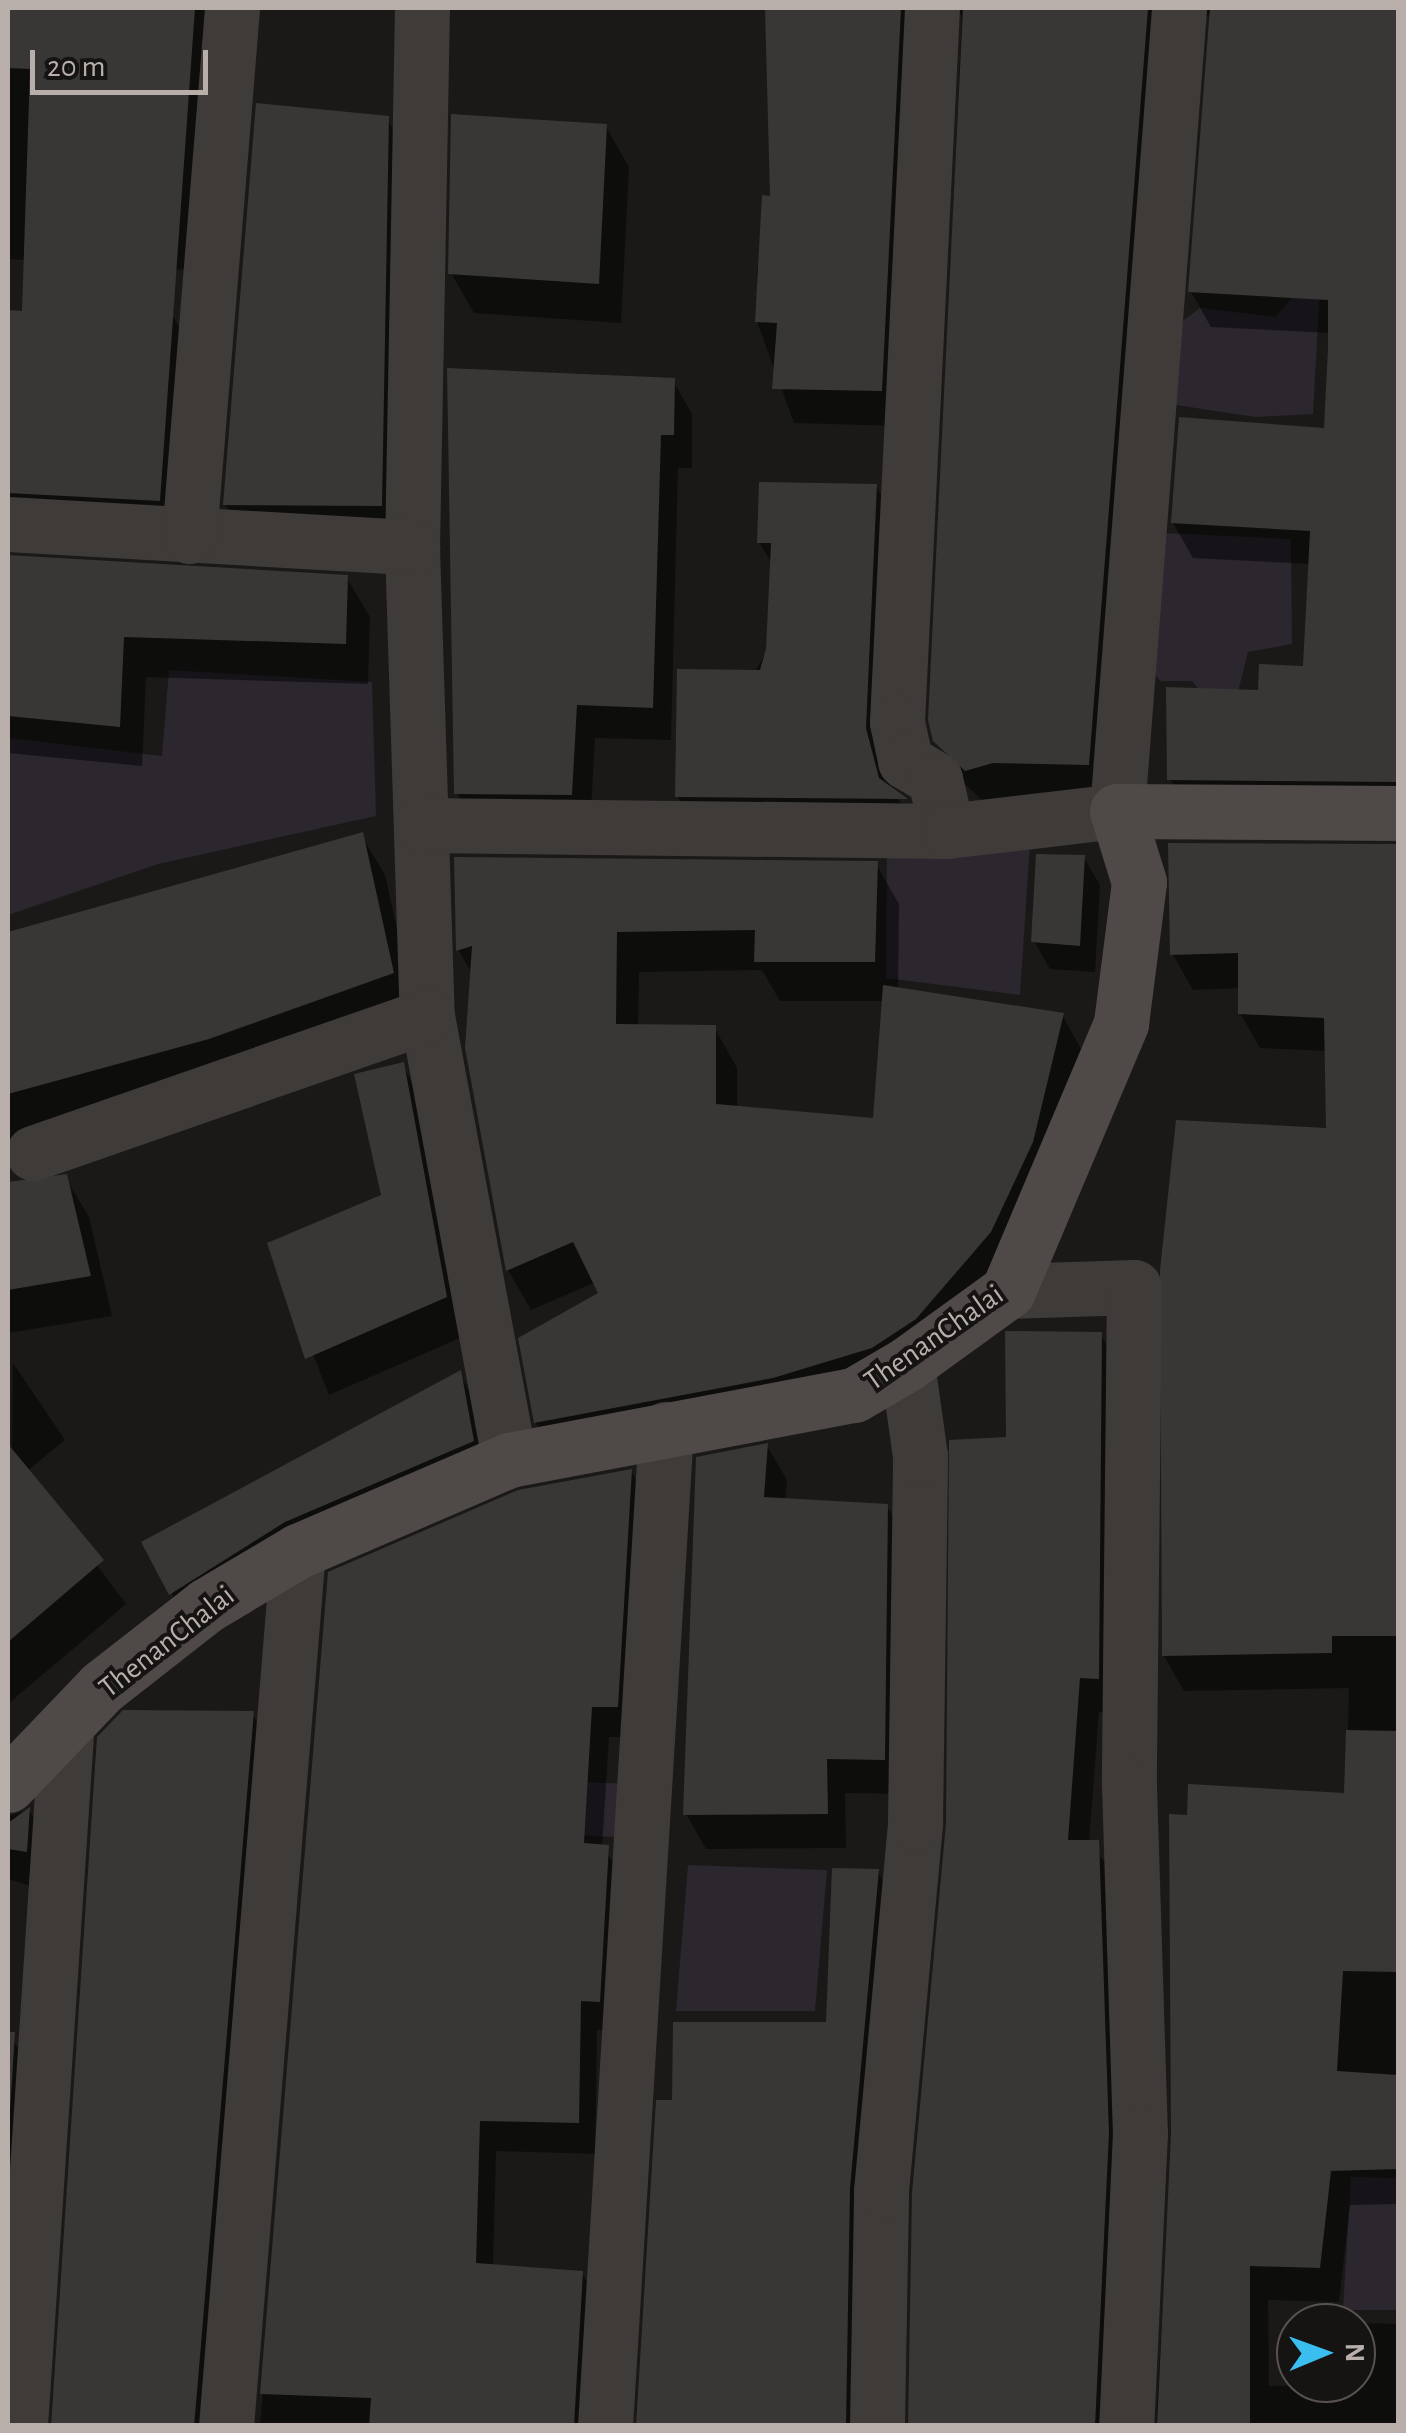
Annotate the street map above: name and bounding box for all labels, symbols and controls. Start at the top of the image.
scale bar [35,30,212,92]
text: 20 m [47,52,105,82]
street label: ThenanChalai [857,1277,1011,1399]
street label: ThenanChalai [92,1578,242,1706]
north arrow [1276,2303,1376,2403]
text: N [1340,2343,1368,2362]

